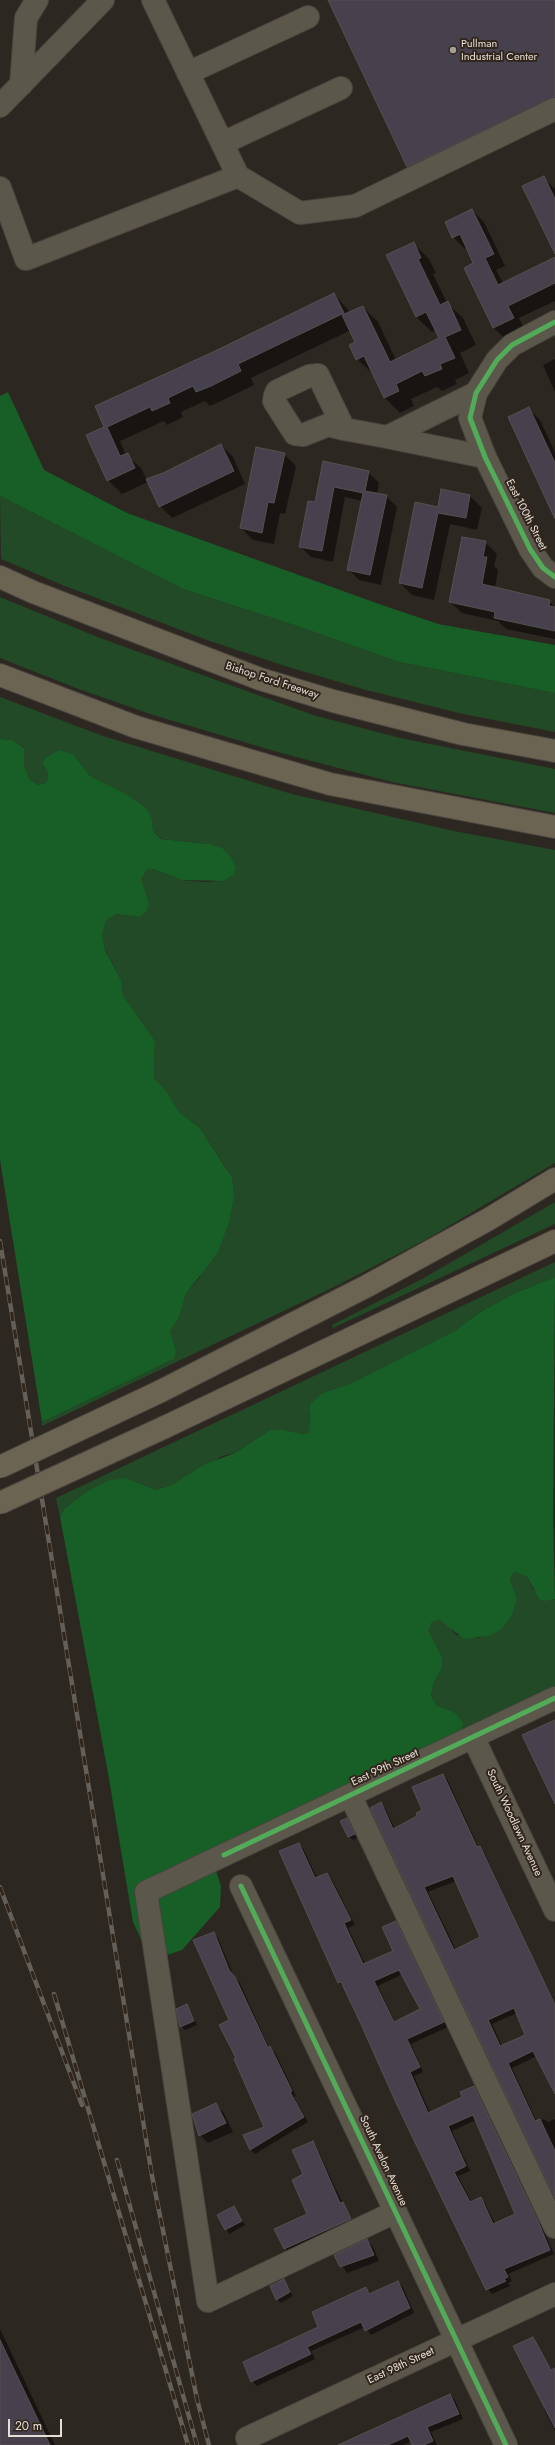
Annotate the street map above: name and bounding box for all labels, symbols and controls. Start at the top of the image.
place label: Pullman Industrial Center [461,37,537,63]
marker: Pullman Industrial Center [448,45,458,55]
street label: East 100th Street [502,477,550,553]
street label: Bishop Ford Freeway [224,660,320,702]
street label: East 99th Street [349,1747,421,1789]
street label: South Woodlawn Avenue [483,1767,545,1879]
street label: South Avalon Avenue [356,2114,410,2208]
street label: East 98th Street [366,2345,436,2387]
scale bar [10,2411,64,2437]
text: 20 m [15,2417,42,2435]

